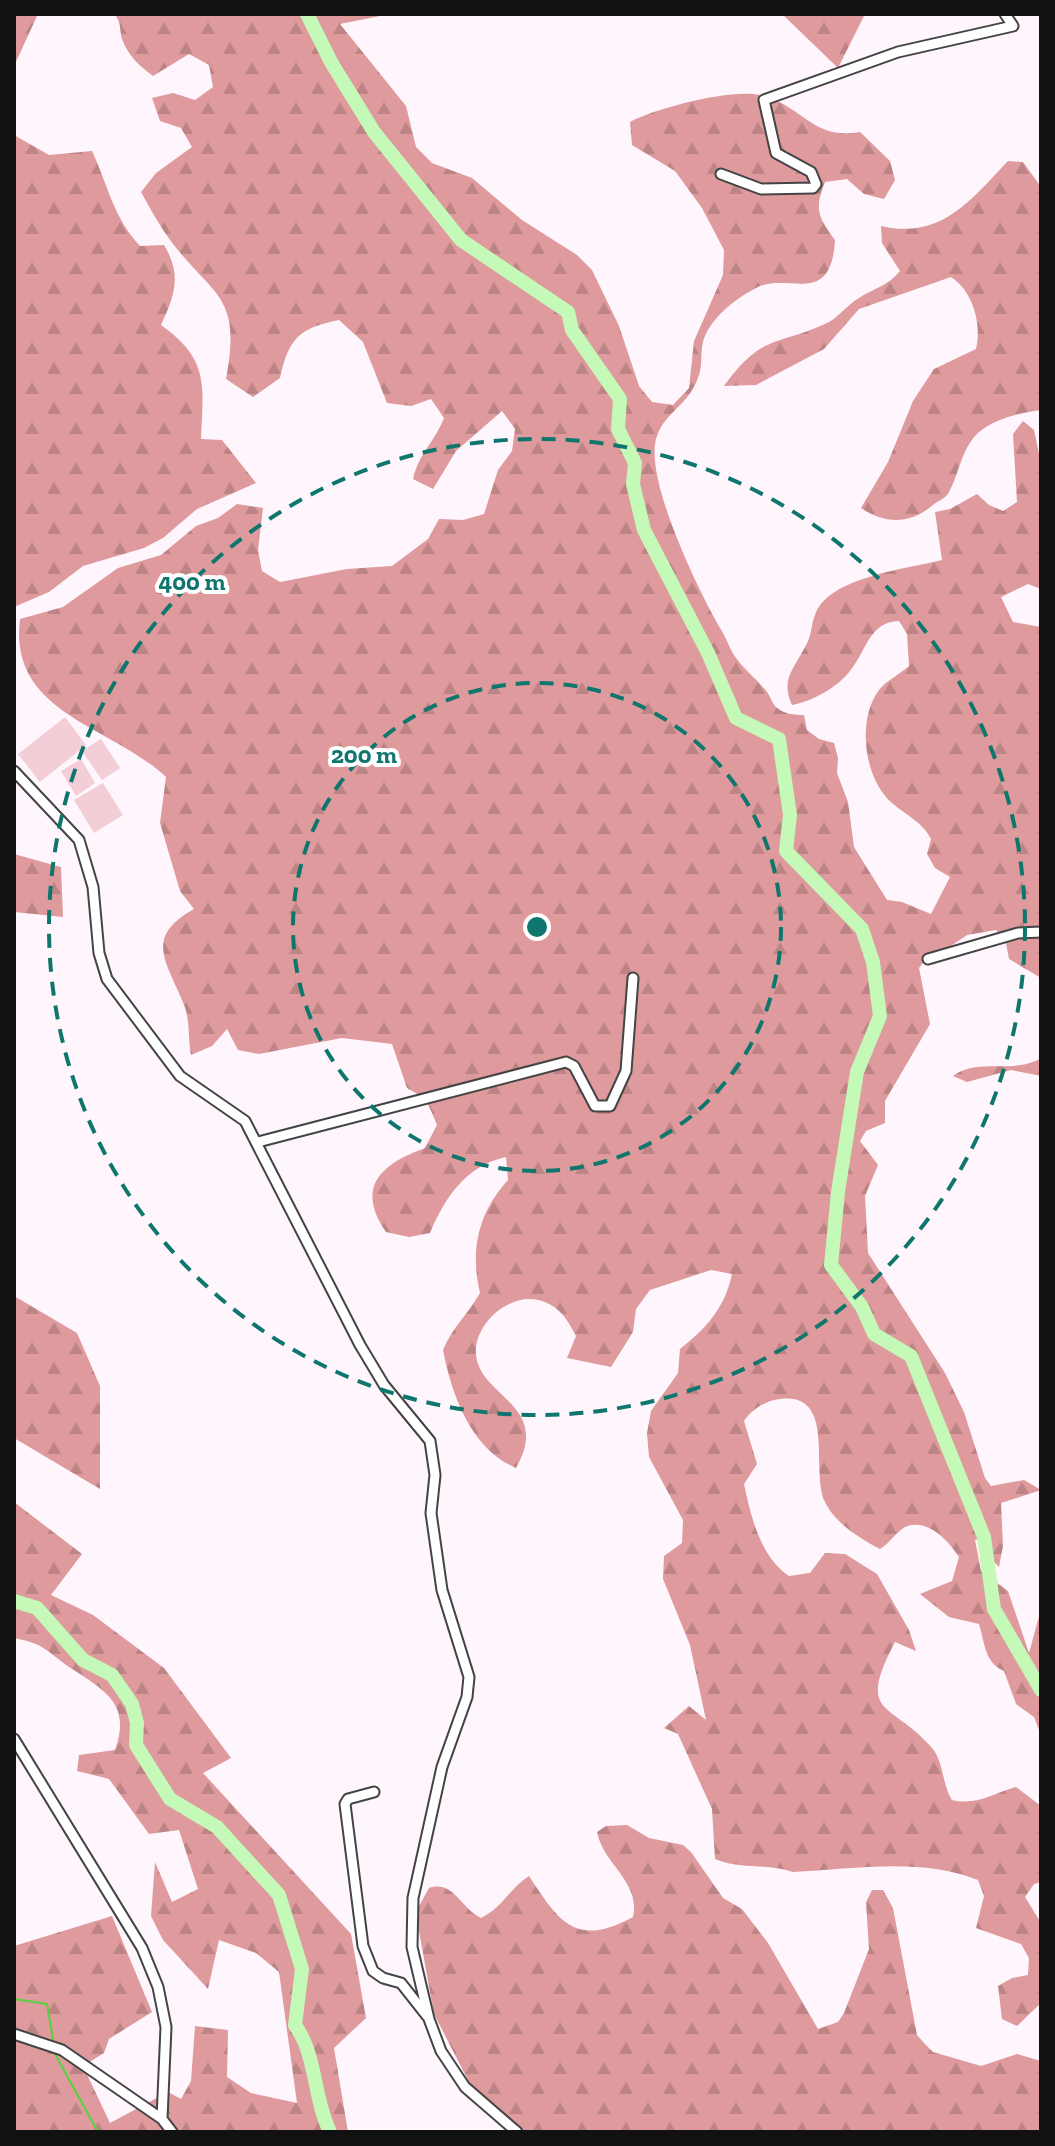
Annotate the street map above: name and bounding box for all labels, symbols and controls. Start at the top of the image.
text: 400 m [159,567,225,596]
text: 200 m [331,740,397,769]
centre of rings [523,913,551,941]

